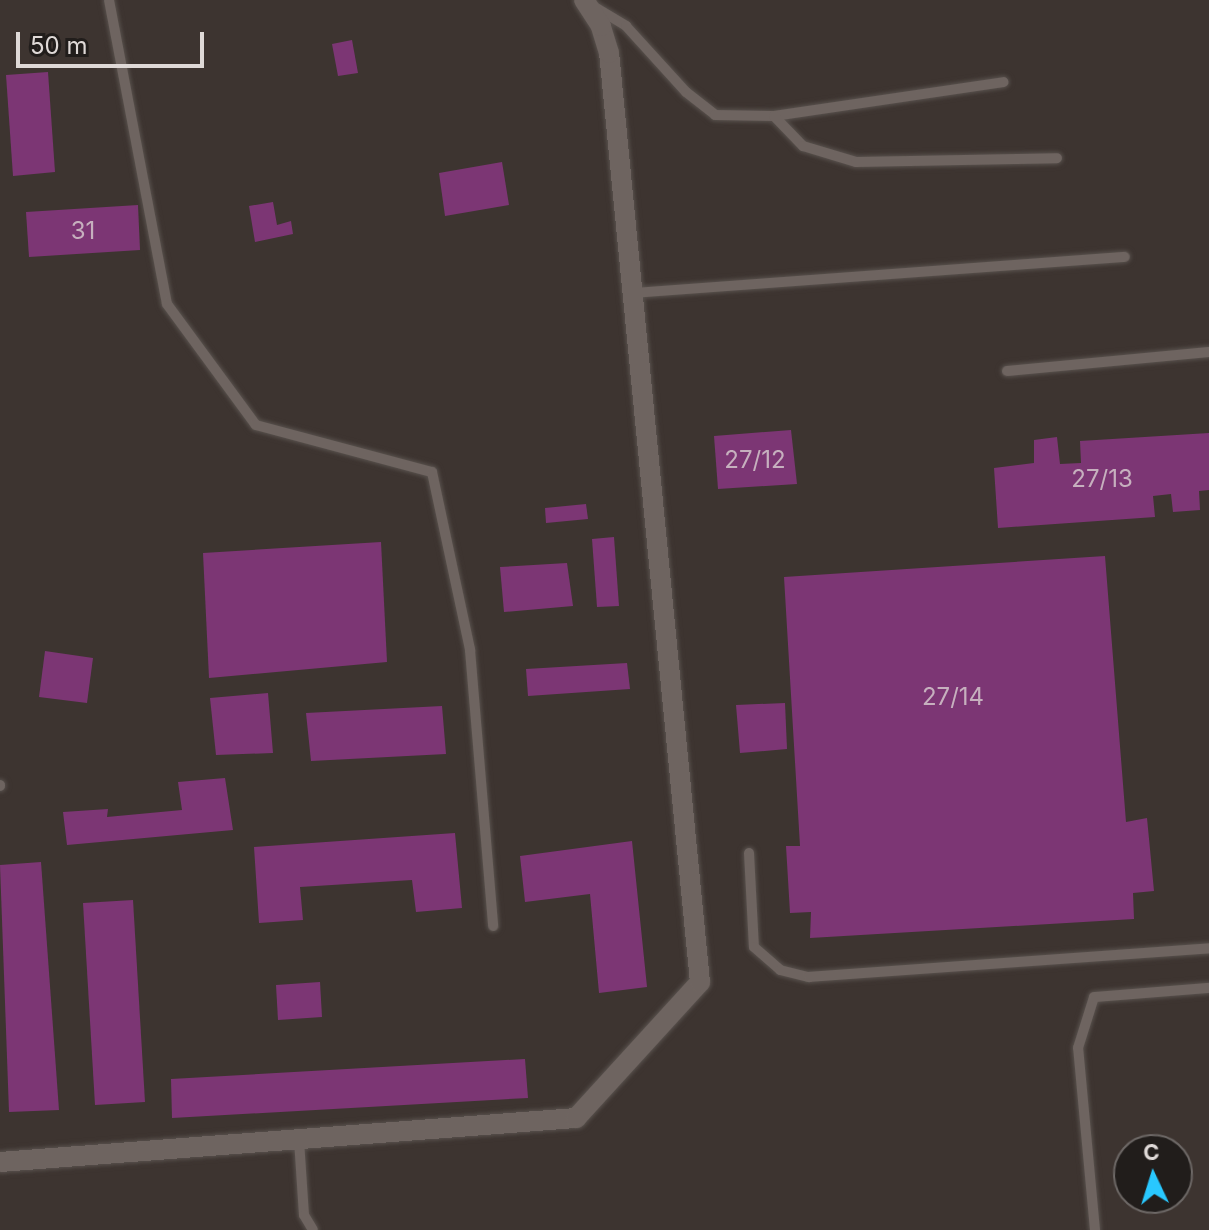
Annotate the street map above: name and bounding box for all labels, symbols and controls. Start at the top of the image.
scale bar [20,16,208,66]
text: 50 m [30,31,88,60]
house number: 31 [71,217,95,245]
house number: 27/12 [724,446,786,474]
house number: 27/13 [1071,465,1133,493]
house number: 27/14 [922,683,984,711]
north arrow [1113,1134,1193,1214]
text: С [1142,1139,1160,1166]

